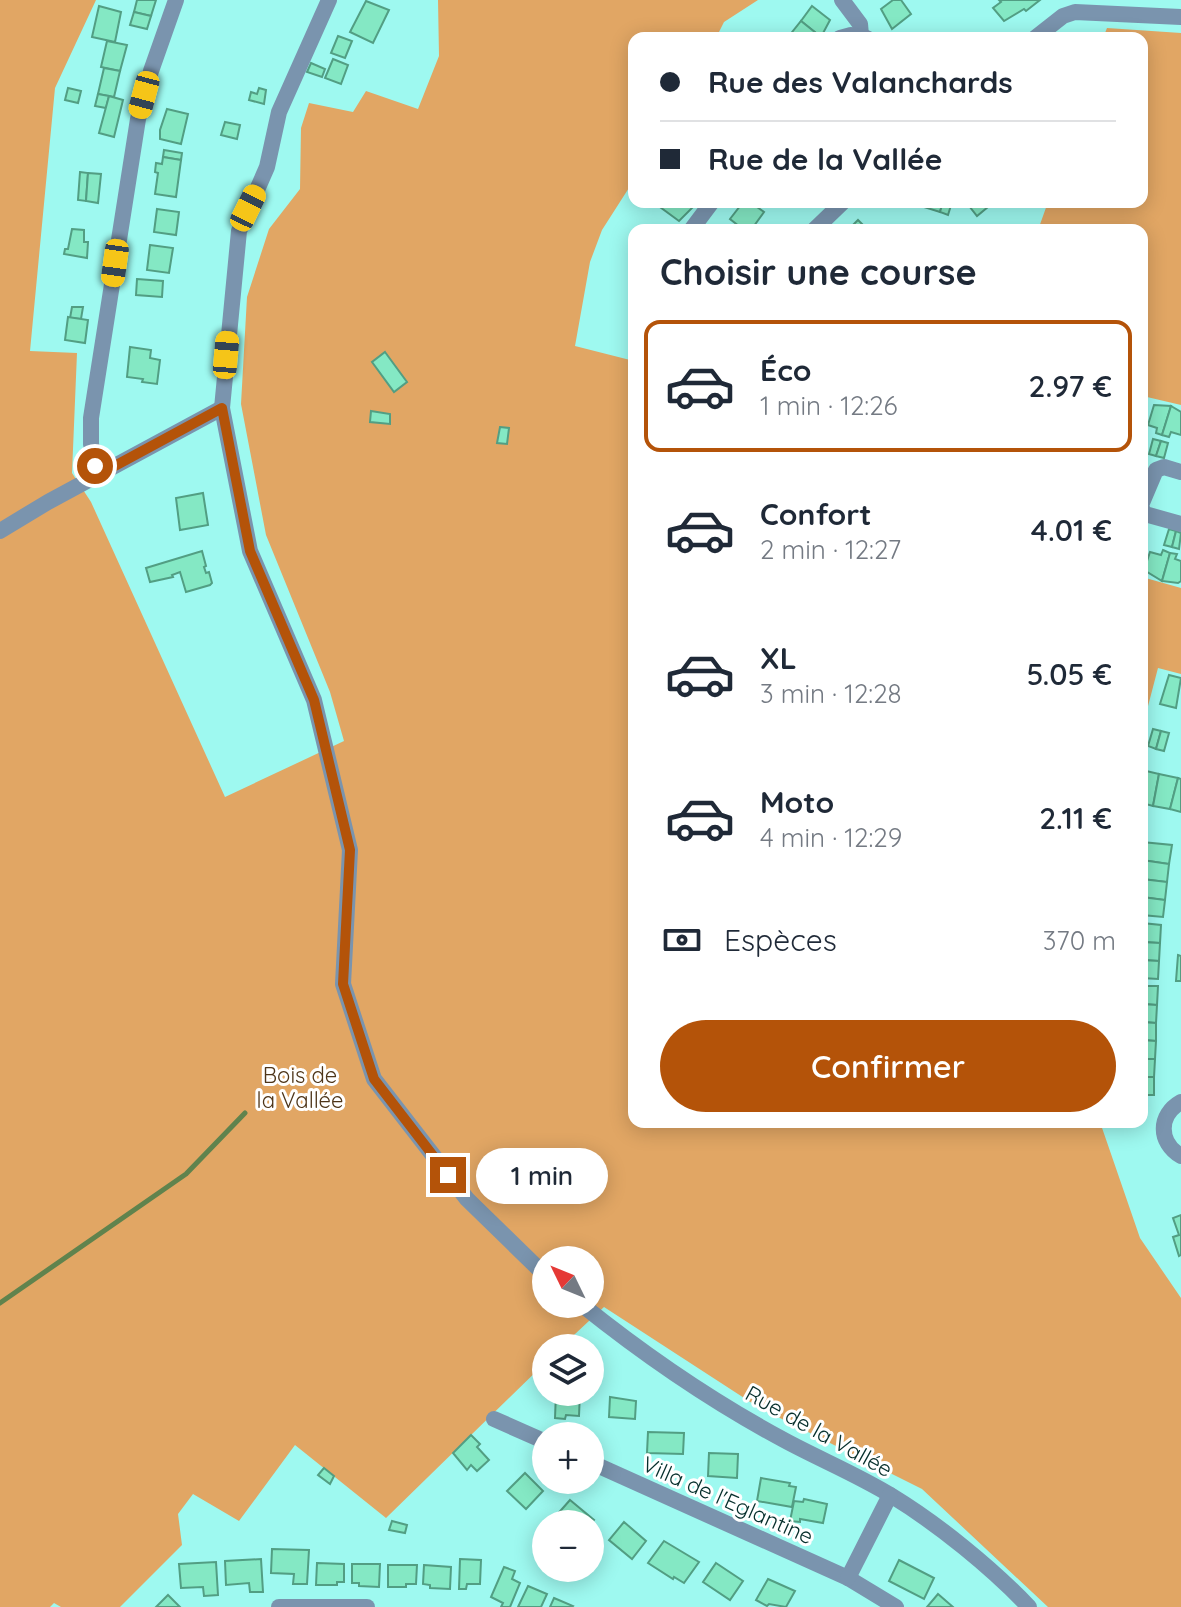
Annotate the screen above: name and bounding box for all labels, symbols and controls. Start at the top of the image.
text: Rue des Valanchards [708,63,1013,101]
car [126,69,162,121]
text: Rue de la Vallée [708,140,942,178]
car [227,181,269,235]
car [100,238,130,288]
text: Choisir une course [660,249,977,294]
car [212,330,240,380]
icon: car [664,350,736,422]
text: Éco [760,351,811,389]
text: 2.97 € [1029,367,1112,405]
text: 1 min · 12:26 [760,389,898,422]
route start [77,448,113,484]
icon: car [664,494,736,566]
text: Confort [760,495,872,533]
text: 4.01 € [1031,511,1112,549]
text: 2 min · 12:27 [760,533,901,566]
icon: car [664,638,736,710]
text: XL [760,639,797,677]
text: 5.05 € [1026,655,1112,693]
text: 3 min · 12:28 [760,677,902,710]
icon: car [664,782,736,854]
text: Moto [760,783,834,821]
text: 2.11 € [1039,799,1112,837]
text: 4 min · 12:29 [760,821,902,854]
icon: cash [660,918,704,962]
text: Espèces [724,921,837,959]
text: 370 m [1043,924,1116,957]
button: Confirmer [660,1020,1116,1112]
park label: Bois de la Vallée [257,1061,343,1114]
callout: 1 min [476,1147,608,1203]
route end [430,1157,466,1193]
text: 1 min [511,1159,573,1192]
north arrow [532,1246,604,1318]
map controls [532,1246,604,1582]
button: layers [532,1334,604,1406]
street label: Rue de la Vallée [740,1379,898,1483]
button: + [532,1422,604,1494]
street label: Villa de l'Eglantine [638,1450,818,1550]
button: − [532,1510,604,1582]

